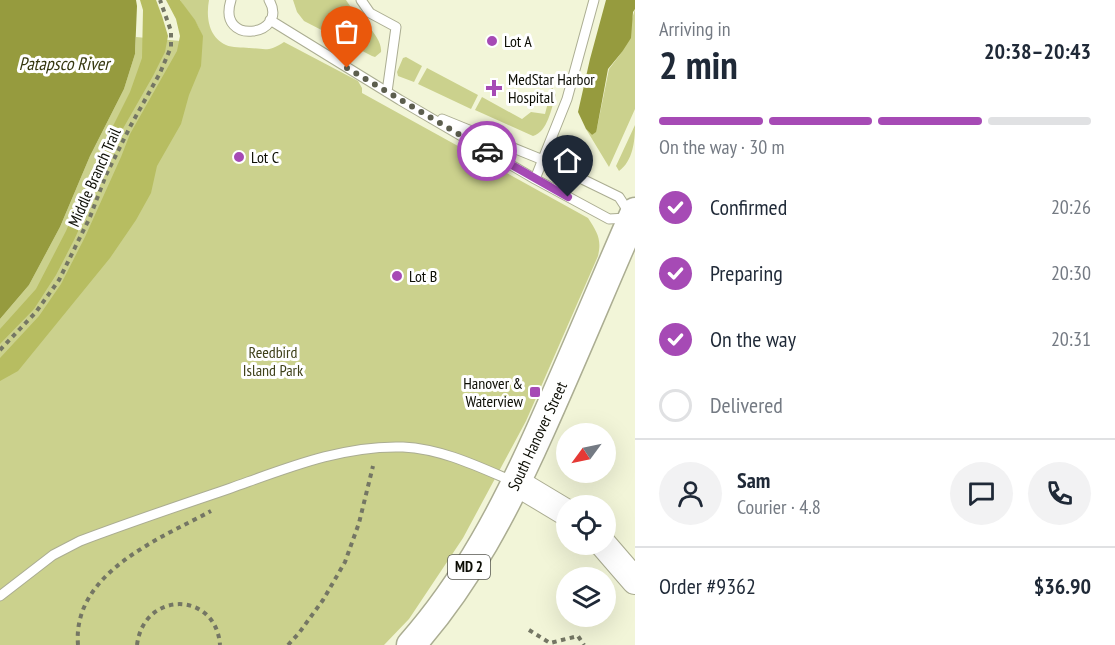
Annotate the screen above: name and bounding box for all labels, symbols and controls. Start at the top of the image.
pin [321,6,372,68]
icon: bag [330,15,363,48]
text: Arriving in [659,16,731,42]
place label: Lot A [504,31,532,51]
marker: Lot A [485,34,499,48]
text: 20:38–20:43 [984,37,1091,65]
text: 2 min [659,39,738,90]
water label: Patapsco River [19,52,112,75]
place label: MedStar Harbor Hospital [508,69,595,107]
marker: MedStar Harbor Hospital [485,79,503,97]
courier [457,121,517,181]
street label: Middle Branch Trail [63,124,125,230]
text: On the way · 30 m [659,134,785,160]
icon: car [471,135,504,168]
pin [542,135,593,197]
icon: home [551,144,584,177]
place label: Lot C [251,147,279,167]
marker: Lot C [232,150,246,164]
icon: check [659,191,692,224]
text: Confirmed [710,193,787,221]
text: 20:26 [1051,194,1091,220]
icon: check [659,257,692,290]
text: Preparing [710,259,783,287]
text: 20:30 [1051,260,1091,286]
place label: Lot B [409,266,437,286]
marker: Lot B [390,269,404,283]
icon: check [659,323,692,356]
text: On the way [710,325,796,353]
text: 20:31 [1051,326,1091,352]
park label: Reedbird Island Park [243,342,304,380]
place label: Hanover & Waterview [463,373,524,411]
street label: South Hanover Street [503,378,571,494]
marker: Hanover & Waterview [528,385,542,399]
text: Delivered [710,391,783,419]
north arrow [556,423,616,483]
map controls [556,423,616,627]
button: person [659,462,722,525]
button: chat [950,462,1013,525]
button: phone [1028,462,1091,525]
text: Sam [737,466,770,494]
text: Courier · 4.8 [737,494,821,520]
button: locate [556,495,616,555]
road number: MD 2 [448,555,490,579]
button: layers [556,567,616,627]
text: Order #9362 [659,572,756,600]
text: $36.90 [1034,572,1091,600]

